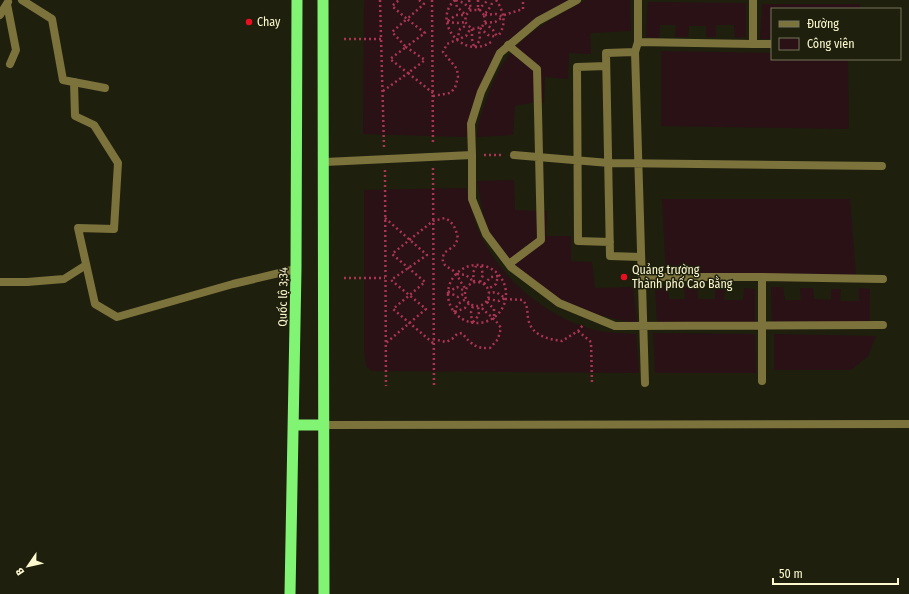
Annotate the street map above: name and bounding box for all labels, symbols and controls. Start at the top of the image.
legend [771,8,901,60]
place label: Chay [257,15,281,29]
marker: Chay [244,17,254,27]
text: Đường [807,17,839,31]
text: Công viên [807,37,855,51]
place label: Quảng trường Thành phố Cao Bằng [632,263,733,291]
street label: Quốc lộ 3;34 [274,267,291,327]
marker: Quảng trường Thành phố Cao Bằng [619,272,629,282]
north arrow [8,546,48,586]
scale bar [773,560,898,586]
text: B [13,565,27,577]
text: 50 m [779,567,803,581]

